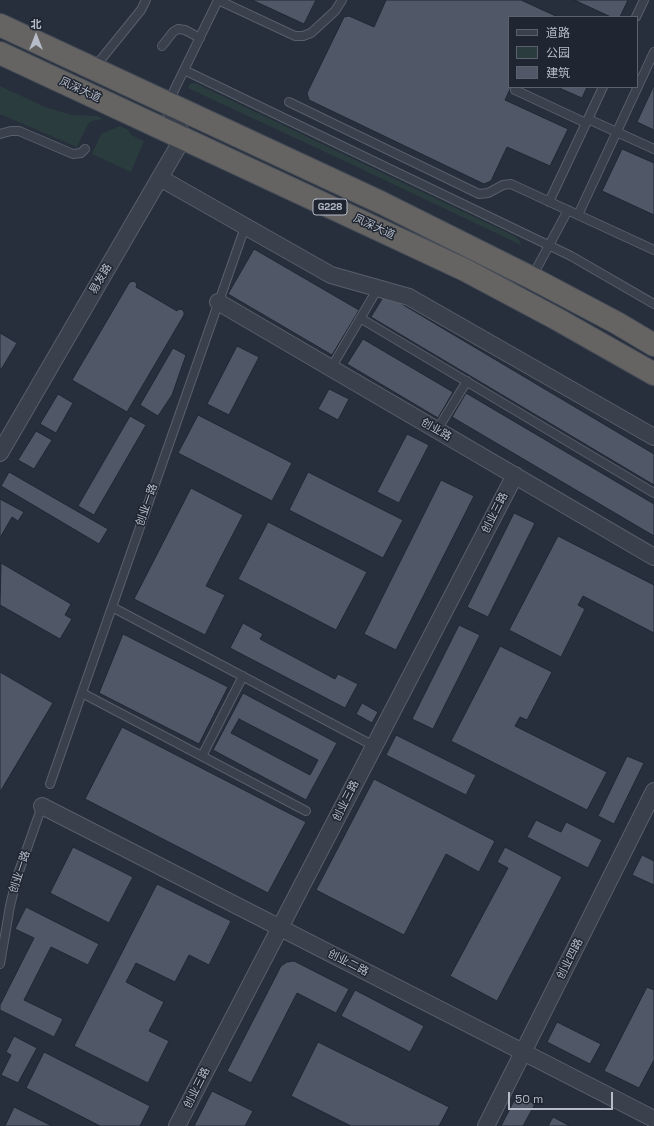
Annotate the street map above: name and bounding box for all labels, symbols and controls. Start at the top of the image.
north arrow [16,16,56,56]
legend [508,16,638,88]
text: 北 [31,17,42,31]
text: 道路 [546,25,570,41]
text: 公园 [546,45,570,61]
text: 建筑 [546,65,570,81]
street label: 凤深大道 [57,75,103,105]
road number: G228 [313,199,347,215]
street label: 凤深大道 [351,212,397,242]
street label: 易发路 [87,261,115,297]
street label: 创业路 [418,416,454,444]
street label: 创业一路 [134,482,160,528]
street label: 创业三路 [479,490,511,536]
street label: 创业三路 [330,778,362,824]
street label: 创业一路 [7,849,33,895]
street label: 创业四路 [554,936,586,982]
street label: 创业二路 [325,947,371,979]
street label: 创业三路 [181,1065,213,1111]
scale bar [510,1084,615,1110]
text: 50 m [515,1091,543,1107]

